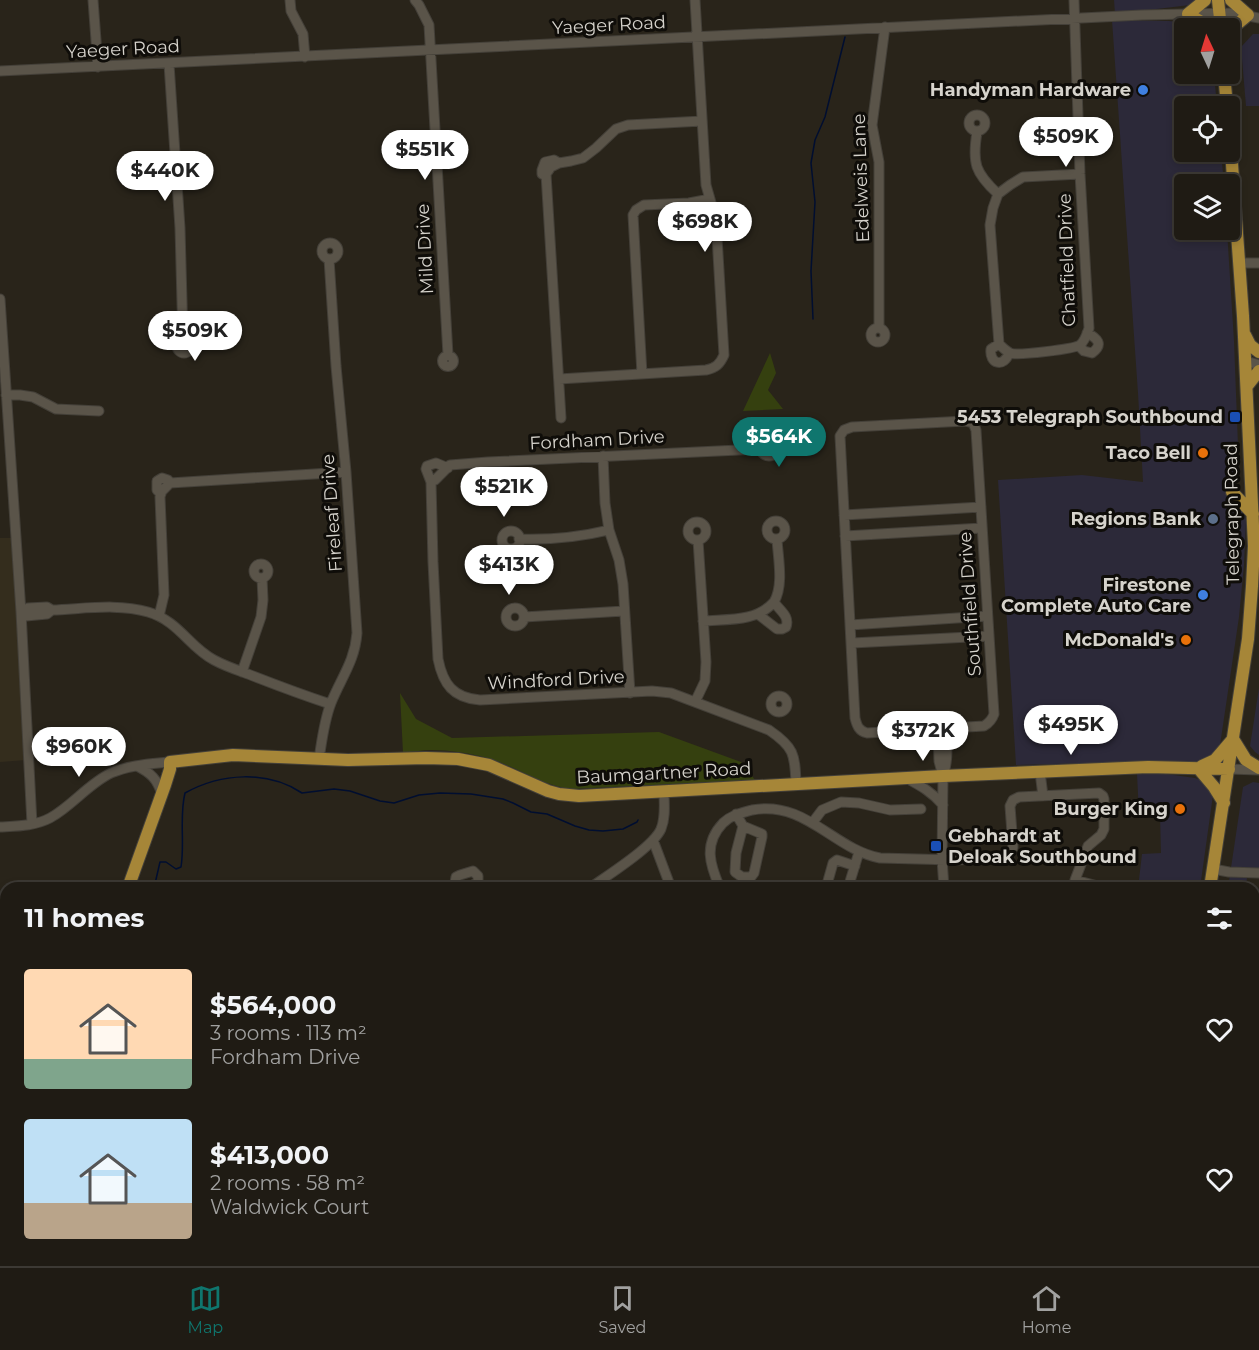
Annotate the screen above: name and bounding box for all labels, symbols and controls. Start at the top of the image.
street label: Yaeger Road [552,11,666,39]
north arrow [1174,18,1240,84]
map controls [1174,18,1240,240]
street label: Yaeger Road [66,35,180,63]
place label: Handyman Hardware [930,79,1131,101]
marker: Handyman Hardware [1136,83,1150,97]
button: locate [1174,96,1240,162]
street label: Edelweis Lane [848,113,874,243]
pin: $509K [1024,117,1108,168]
text: $509K [1033,124,1099,148]
pin: $551K [383,130,467,181]
text: $551K [395,137,455,161]
pin: $440K [123,151,207,202]
text: $440K [131,158,199,182]
button: layers [1174,174,1240,240]
street label: Chatfield Drive [1054,193,1080,327]
pin: $698K [663,202,747,253]
street label: Mild Drive [412,203,438,295]
text: $698K [672,209,738,233]
pin: $509K [153,311,237,362]
text: $509K [162,318,228,342]
place label: 5453 Telegraph Southbound [957,406,1223,428]
marker: 5453 Telegraph Southbound [1228,410,1242,424]
pin: $564K [737,417,821,468]
text: $564K [746,424,812,448]
street label: Fordham Drive [529,425,665,455]
place label: Taco Bell [1106,442,1191,464]
street label: Telegraph Road [1220,443,1244,585]
marker: Taco Bell [1196,446,1210,460]
street label: Fireleaf Drive [317,453,347,573]
pin: $521K [462,467,546,518]
text: $521K [475,474,534,498]
place label: Regions Bank [1070,508,1201,530]
marker: Regions Bank [1206,512,1220,526]
street label: Southfield Drive [954,531,986,677]
pin: $413K [467,545,551,596]
text: $413K [479,552,539,576]
place label: Firestone Complete Auto Care [1001,574,1191,617]
marker: Firestone Complete Auto Care [1196,588,1210,602]
place label: McDonald's [1064,629,1174,651]
marker: McDonald's [1179,633,1193,647]
street label: Windford Drive [487,665,625,695]
pin: $495K [1029,705,1113,756]
pin: $372K [881,711,965,762]
text: $495K [1038,712,1104,736]
text: $372K [891,718,955,742]
pin: $960K [37,727,121,778]
text: $960K [46,734,112,758]
street label: Baumgartner Road [576,757,752,789]
place label: Burger King [1054,798,1168,820]
marker: Burger King [1173,802,1187,816]
place label: Gebhardt at Deloak Southbound [948,825,1137,868]
marker: Gebhardt at Deloak Southbound [929,839,943,853]
text: 11 homes [24,902,144,934]
icon: filters [1203,902,1236,935]
text: $564,000 [210,989,337,1021]
icon: home [72,993,144,1065]
icon: heart [1203,1013,1236,1046]
text: 3 rooms · 113 m² [210,1021,367,1045]
text: Fordham Drive [210,1045,360,1069]
text: $413,000 [210,1139,329,1171]
icon: home [72,1143,144,1215]
icon: heart [1203,1163,1236,1196]
text: 2 rooms · 58 m² [210,1171,365,1195]
text: Waldwick Court [210,1195,369,1219]
tab: Map [188,1282,223,1337]
tab: Saved [598,1282,646,1337]
tab: Home [1022,1282,1071,1337]

